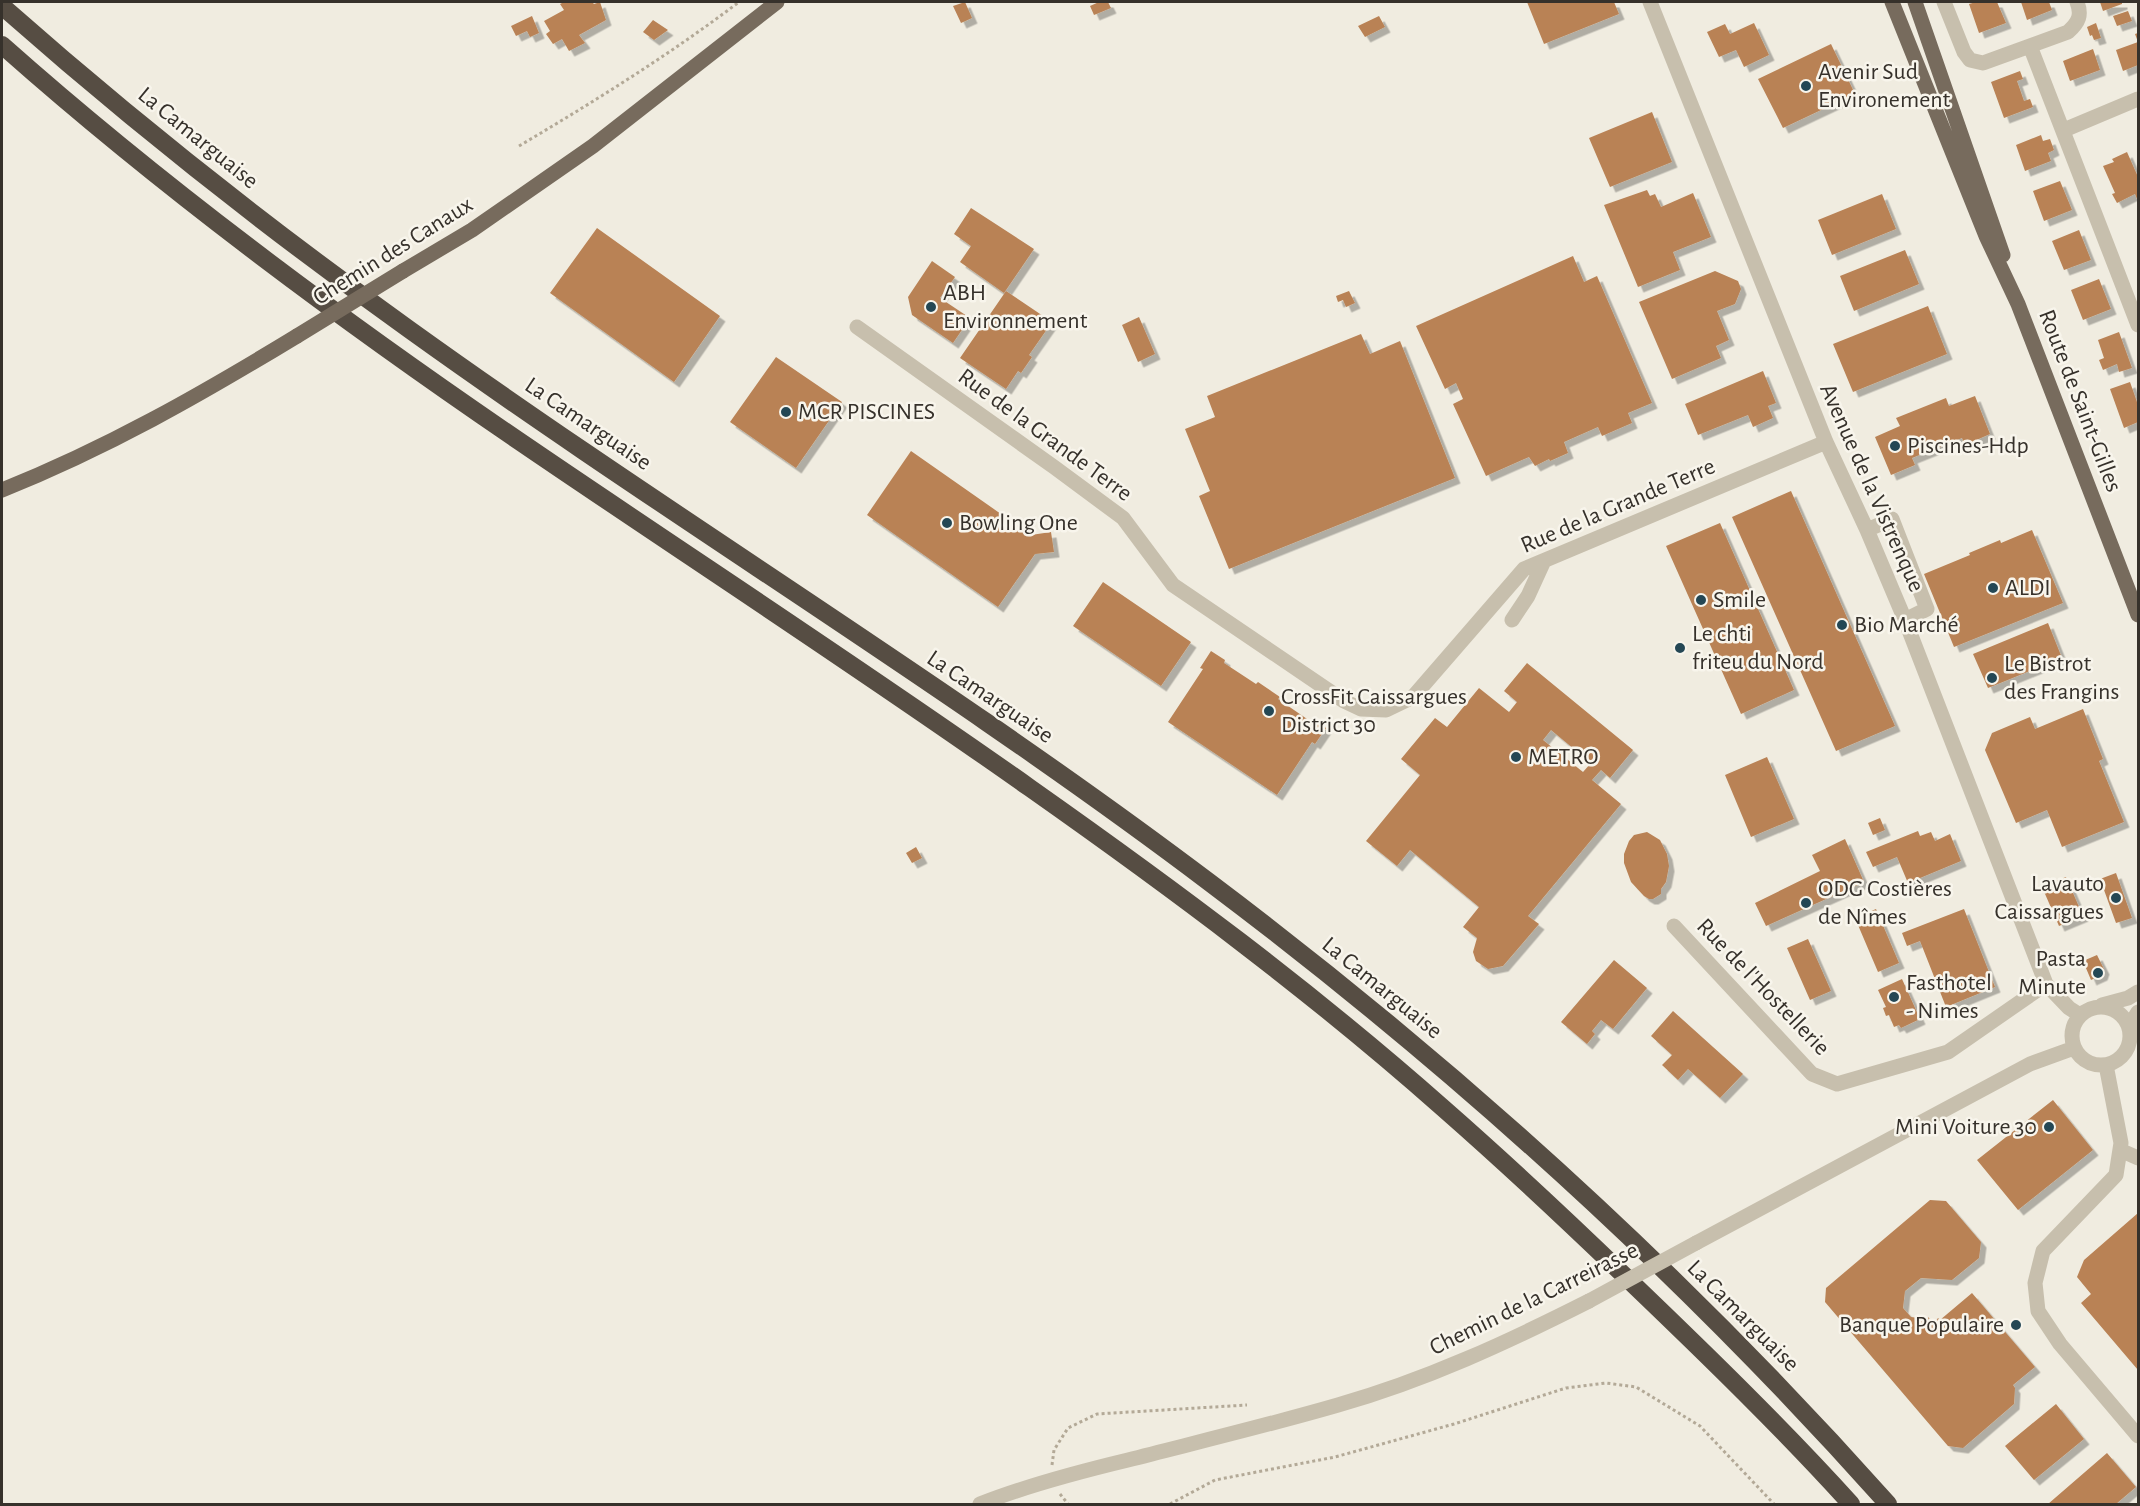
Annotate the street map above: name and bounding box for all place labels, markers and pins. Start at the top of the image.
place label: Avenir Sud Environement [1818,60,1951,112]
marker: Avenir Sud Environement [1799,79,1813,93]
place label: ABH Environnement [943,281,1088,333]
marker: ABH Environnement [924,300,938,314]
place label: MCR PISCINES [798,400,935,424]
marker: MCR PISCINES [779,405,793,419]
place label: Piscines-Hdp [1907,434,2029,458]
marker: Piscines-Hdp [1888,439,1902,453]
place label: Bowling One [959,511,1078,535]
marker: Bowling One [940,516,954,530]
place label: ALDI [2005,576,2051,600]
marker: ALDI [1986,581,2000,595]
place label: Smile [1713,588,1766,612]
marker: Smile [1694,593,1708,607]
place label: Bio Marché [1854,613,1959,637]
marker: Bio Marché [1835,618,1849,632]
place label: Le chti friteu du Nord [1692,622,1824,674]
marker: Le chti friteu du Nord [1673,641,1687,655]
place label: Le Bistrot des Frangins [2004,652,2119,704]
marker: Le Bistrot des Frangins [1985,671,1999,685]
place label: CrossFit Caissargues District 30 [1281,685,1467,737]
marker: CrossFit Caissargues District 30 [1262,704,1276,718]
place label: METRO [1528,745,1599,769]
marker: METRO [1509,750,1523,764]
place label: Lavauto Caissargues [1994,872,2104,924]
place label: ODG Costières de Nîmes [1818,877,1952,929]
marker: Lavauto Caissargues [2109,891,2123,905]
marker: ODG Costières de Nîmes [1799,896,1813,910]
place label: Pasta Minute [2018,947,2086,999]
marker: Pasta Minute [2091,966,2105,980]
place label: Fasthotel - Nimes [1906,971,1992,1023]
marker: Fasthotel - Nimes [1887,990,1901,1004]
place label: Mini Voiture 30 [1895,1115,2037,1139]
marker: Mini Voiture 30 [2042,1120,2056,1134]
place label: Banque Populaire [1839,1313,2004,1337]
marker: Banque Populaire [2009,1318,2023,1332]

